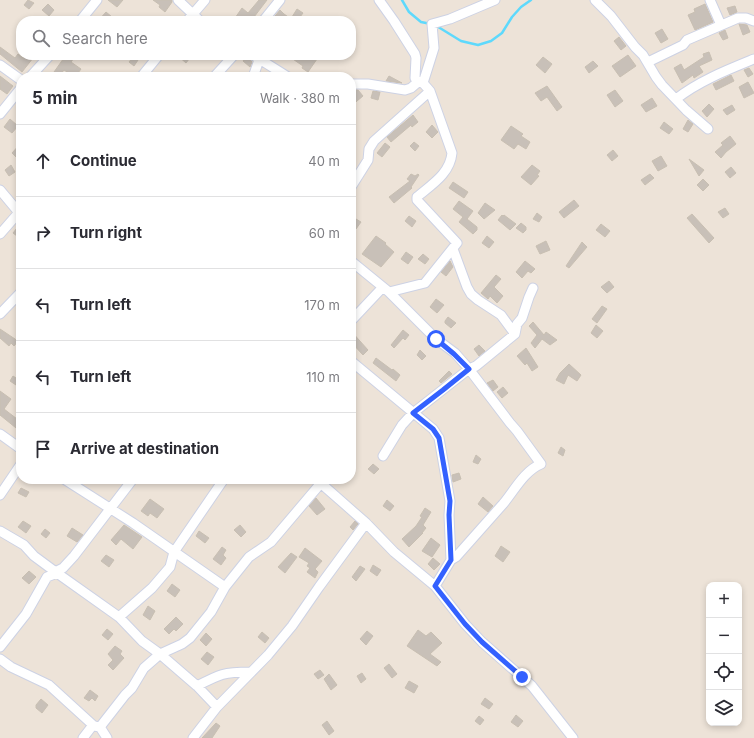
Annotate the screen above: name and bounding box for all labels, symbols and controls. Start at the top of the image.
search box [16,16,356,60]
icon: search [30,27,52,49]
text: Search here [62,29,148,48]
text: 5 min [32,88,78,108]
text: Walk · 380 m [260,90,340,106]
icon: ahead [32,150,54,172]
text: Continue [70,151,137,170]
text: 40 m [308,153,340,169]
icon: right [32,222,54,244]
text: Turn right [70,223,142,242]
text: 60 m [309,225,340,241]
icon: left [32,294,54,316]
text: Turn left [70,295,131,314]
text: 170 m [304,297,340,313]
route start [427,330,445,348]
icon: left [32,366,54,388]
text: Turn left [70,367,131,386]
text: 110 m [306,369,340,385]
icon: arrive [32,438,54,460]
text: Arrive at destination [70,439,219,458]
map controls [706,582,742,726]
button: + [706,582,742,618]
button: − [706,618,742,654]
button: locate [706,654,742,690]
route end [513,668,531,686]
button: layers [706,690,742,726]

